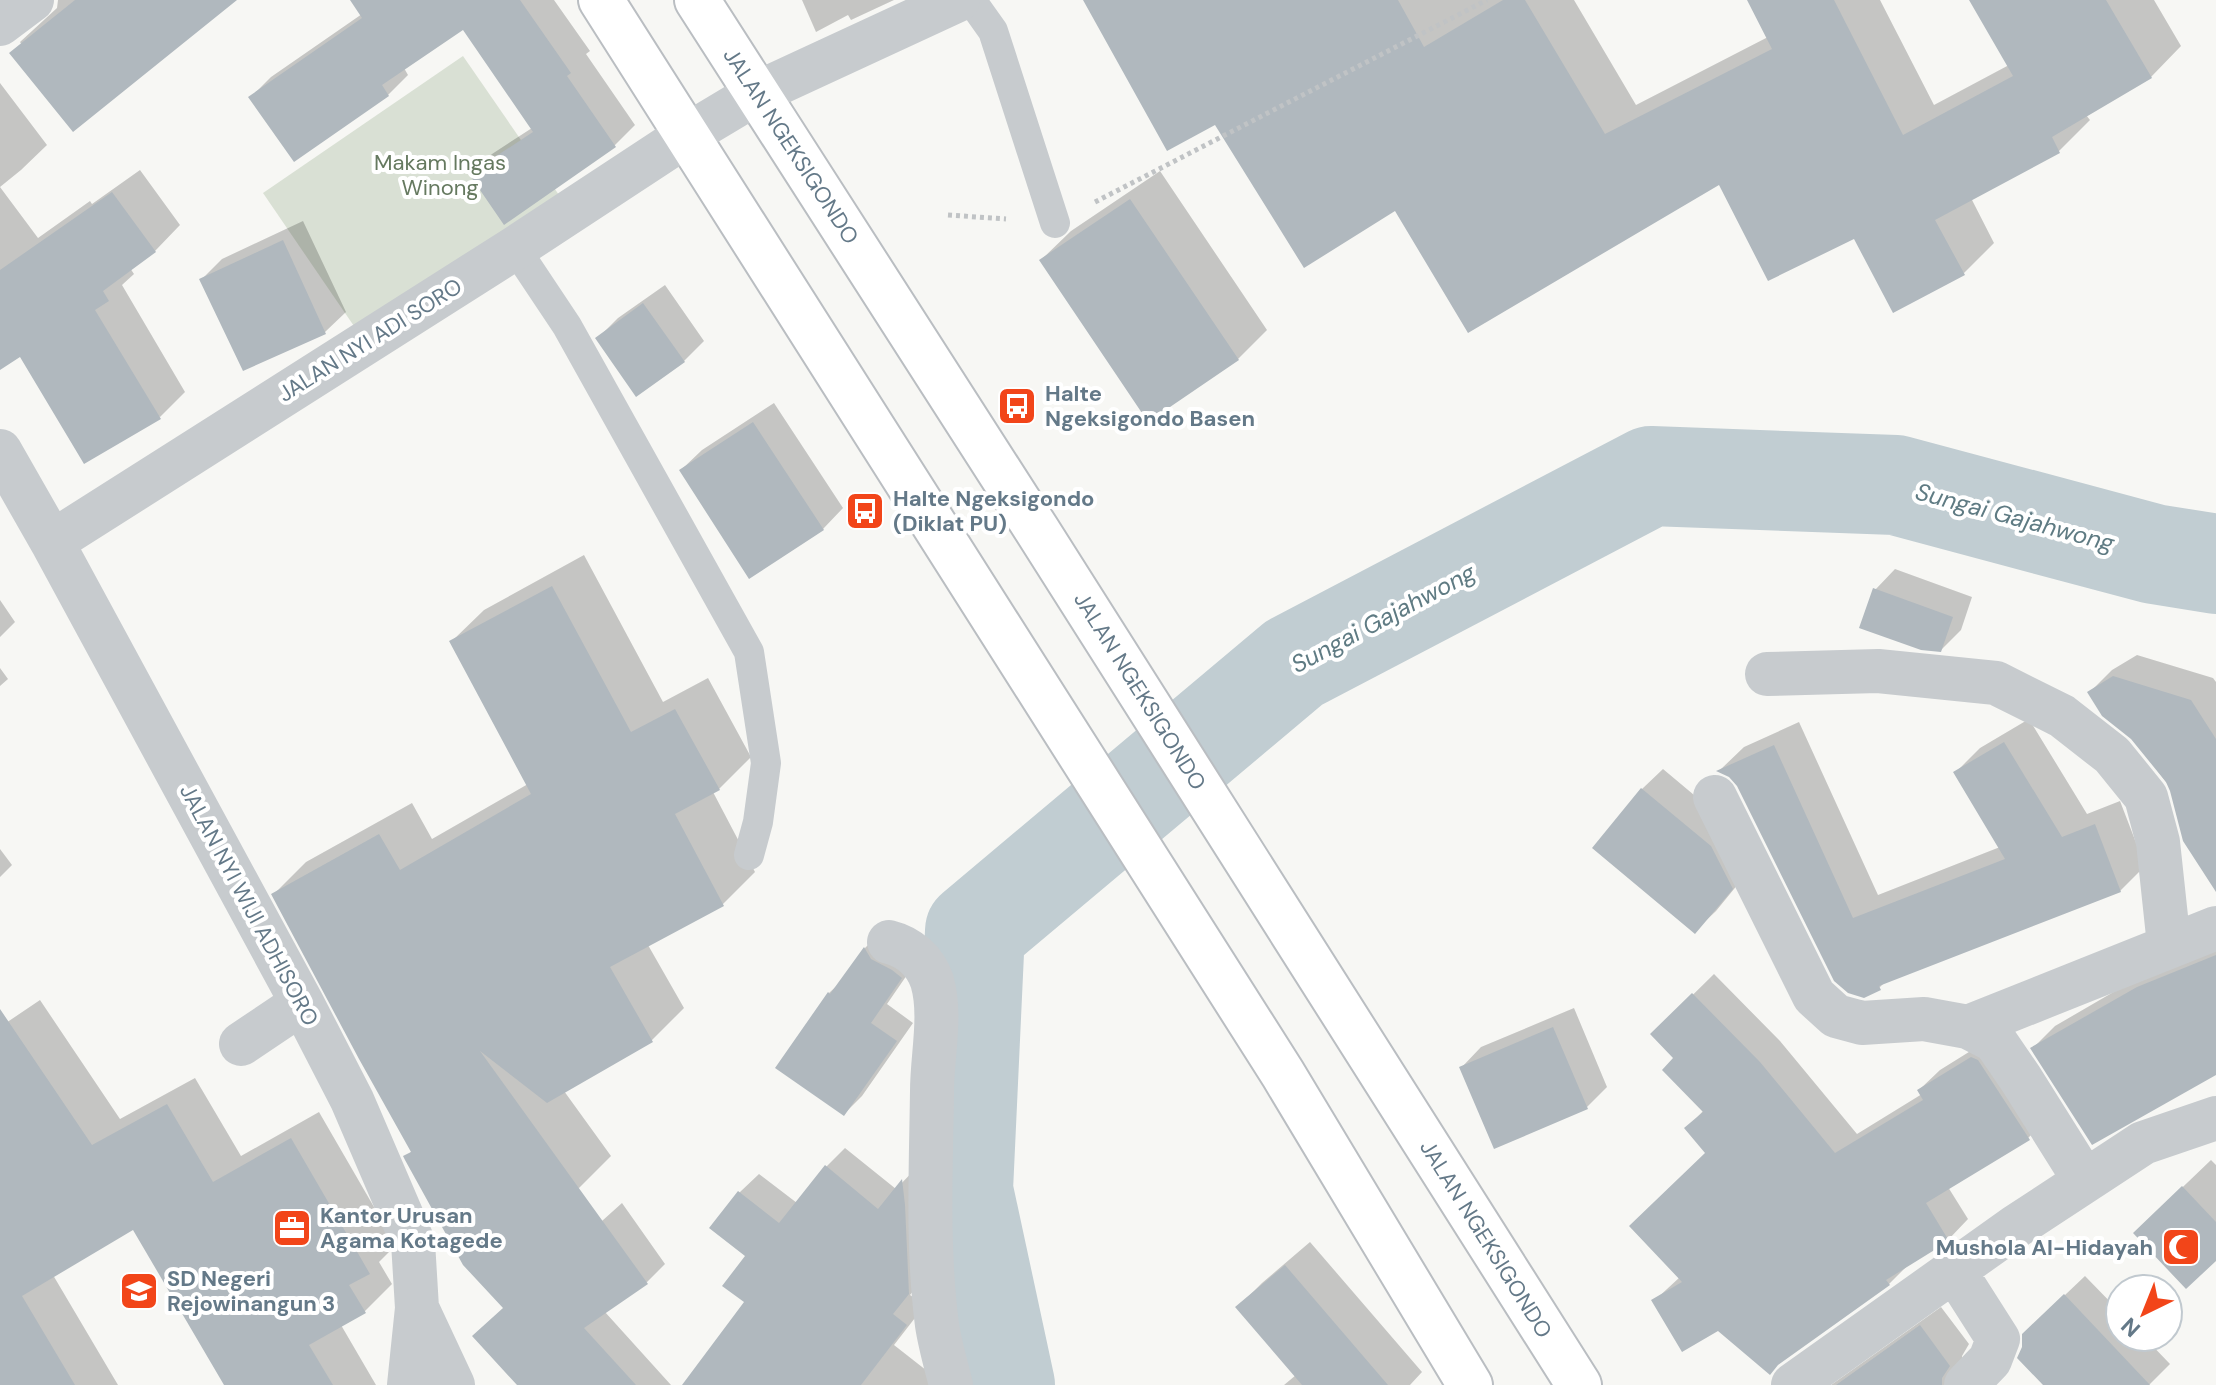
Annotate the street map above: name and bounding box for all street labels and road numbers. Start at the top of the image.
street label: JALAN NGEKSIGONDO [717,42,865,250]
street label: JALAN NYI ADI SORO [272,272,468,408]
street label: JALAN NGEKSIGONDO [1067,586,1213,796]
street label: JALAN NYI WIJI ADHISORO [173,779,325,1031]
street label: JALAN NGEKSIGONDO [1413,1134,1559,1344]

